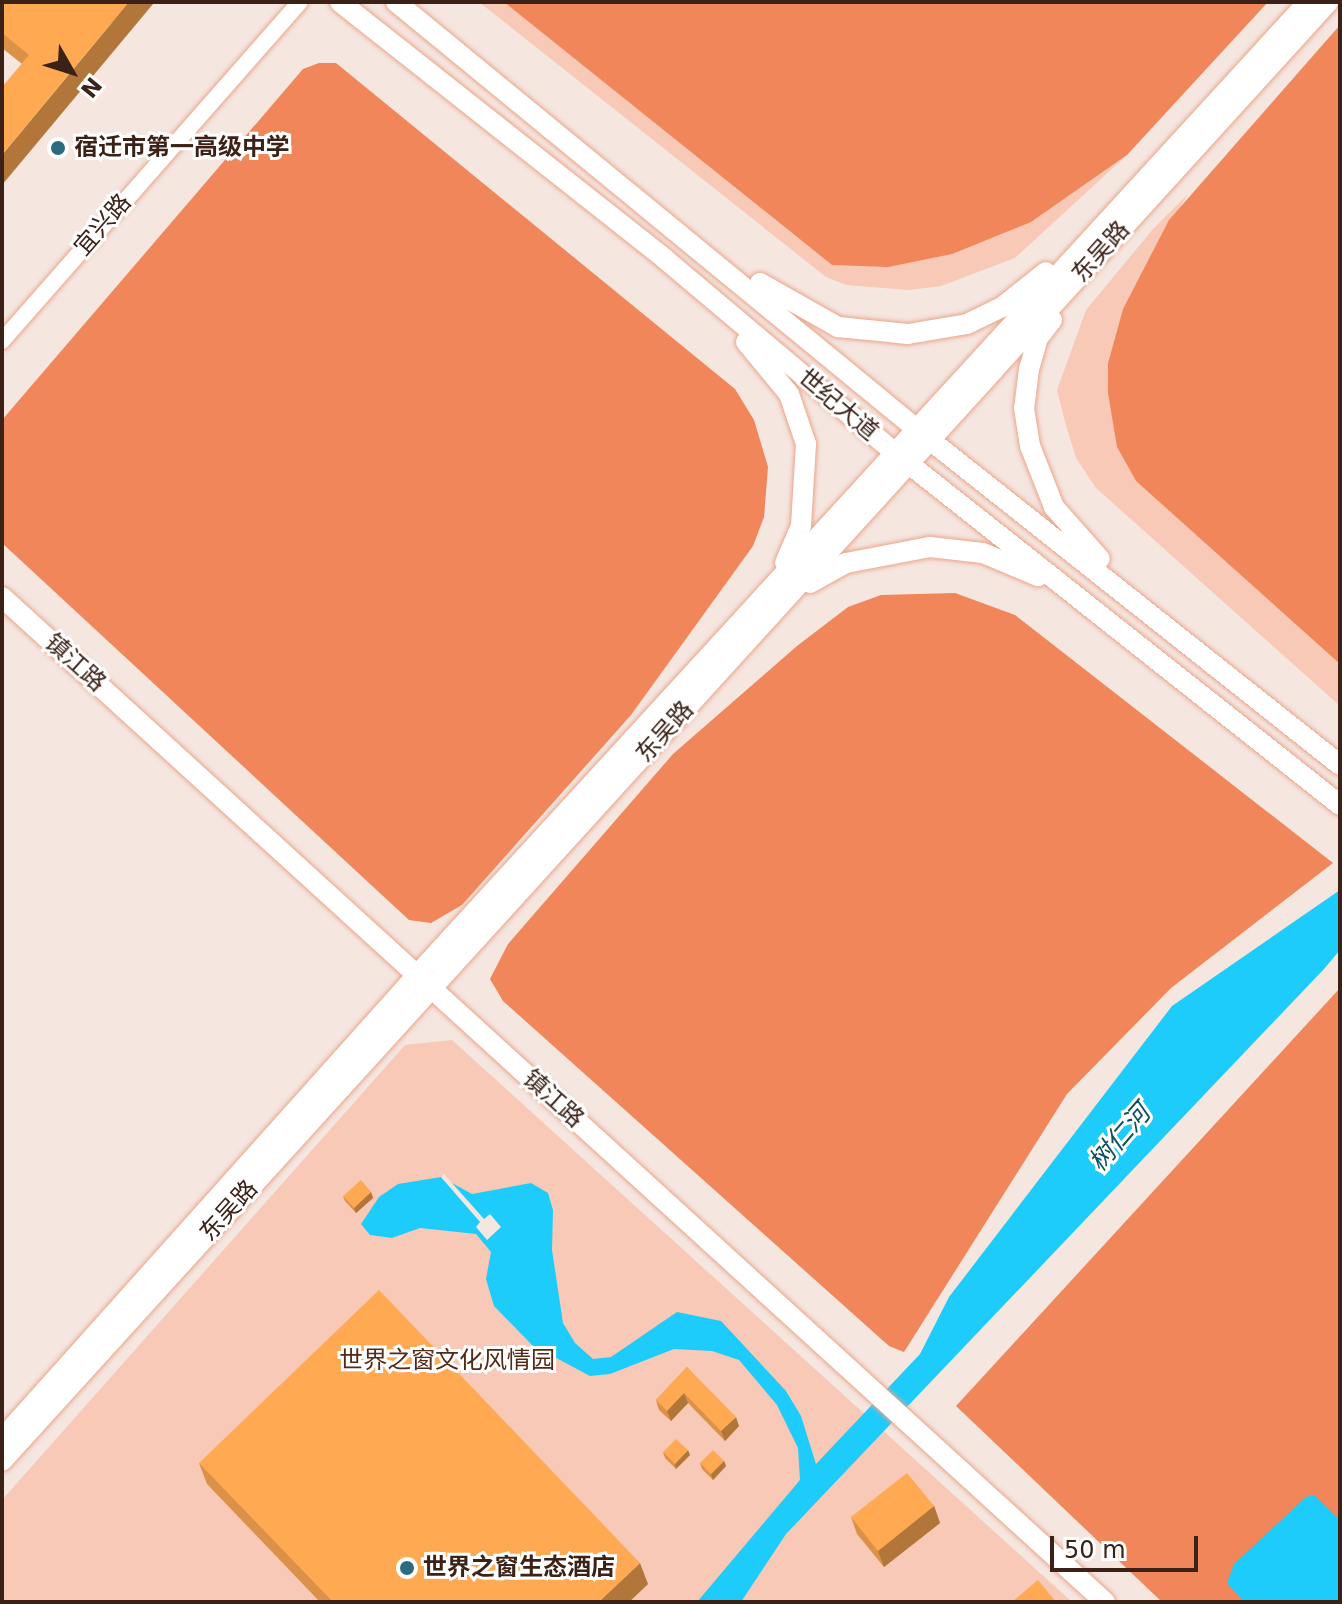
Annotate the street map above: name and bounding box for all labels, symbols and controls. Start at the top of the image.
north arrow [32,32,112,112]
text: N [76,72,107,102]
place label: 宿迁市第一高级中学 [74,134,290,162]
marker: 宿迁市第一高级中学 [49,139,67,157]
street label: 宜兴路 [69,188,137,262]
street label: 东吴路 [1066,216,1136,288]
street label: 世纪大道 [792,363,884,447]
street label: 镇江路 [39,628,111,698]
street label: 东吴路 [630,696,700,768]
street label: 镇江路 [517,1064,589,1134]
water label: 树仁河 [1083,1098,1157,1178]
street label: 东吴路 [194,1175,264,1247]
park label: 世界之窗文化风情园 [339,1347,555,1375]
scale bar [1054,1520,1202,1570]
text: 50 m [1064,1536,1126,1564]
place label: 世界之窗生态酒店 [423,1554,615,1582]
marker: 世界之窗生态酒店 [398,1559,416,1577]

